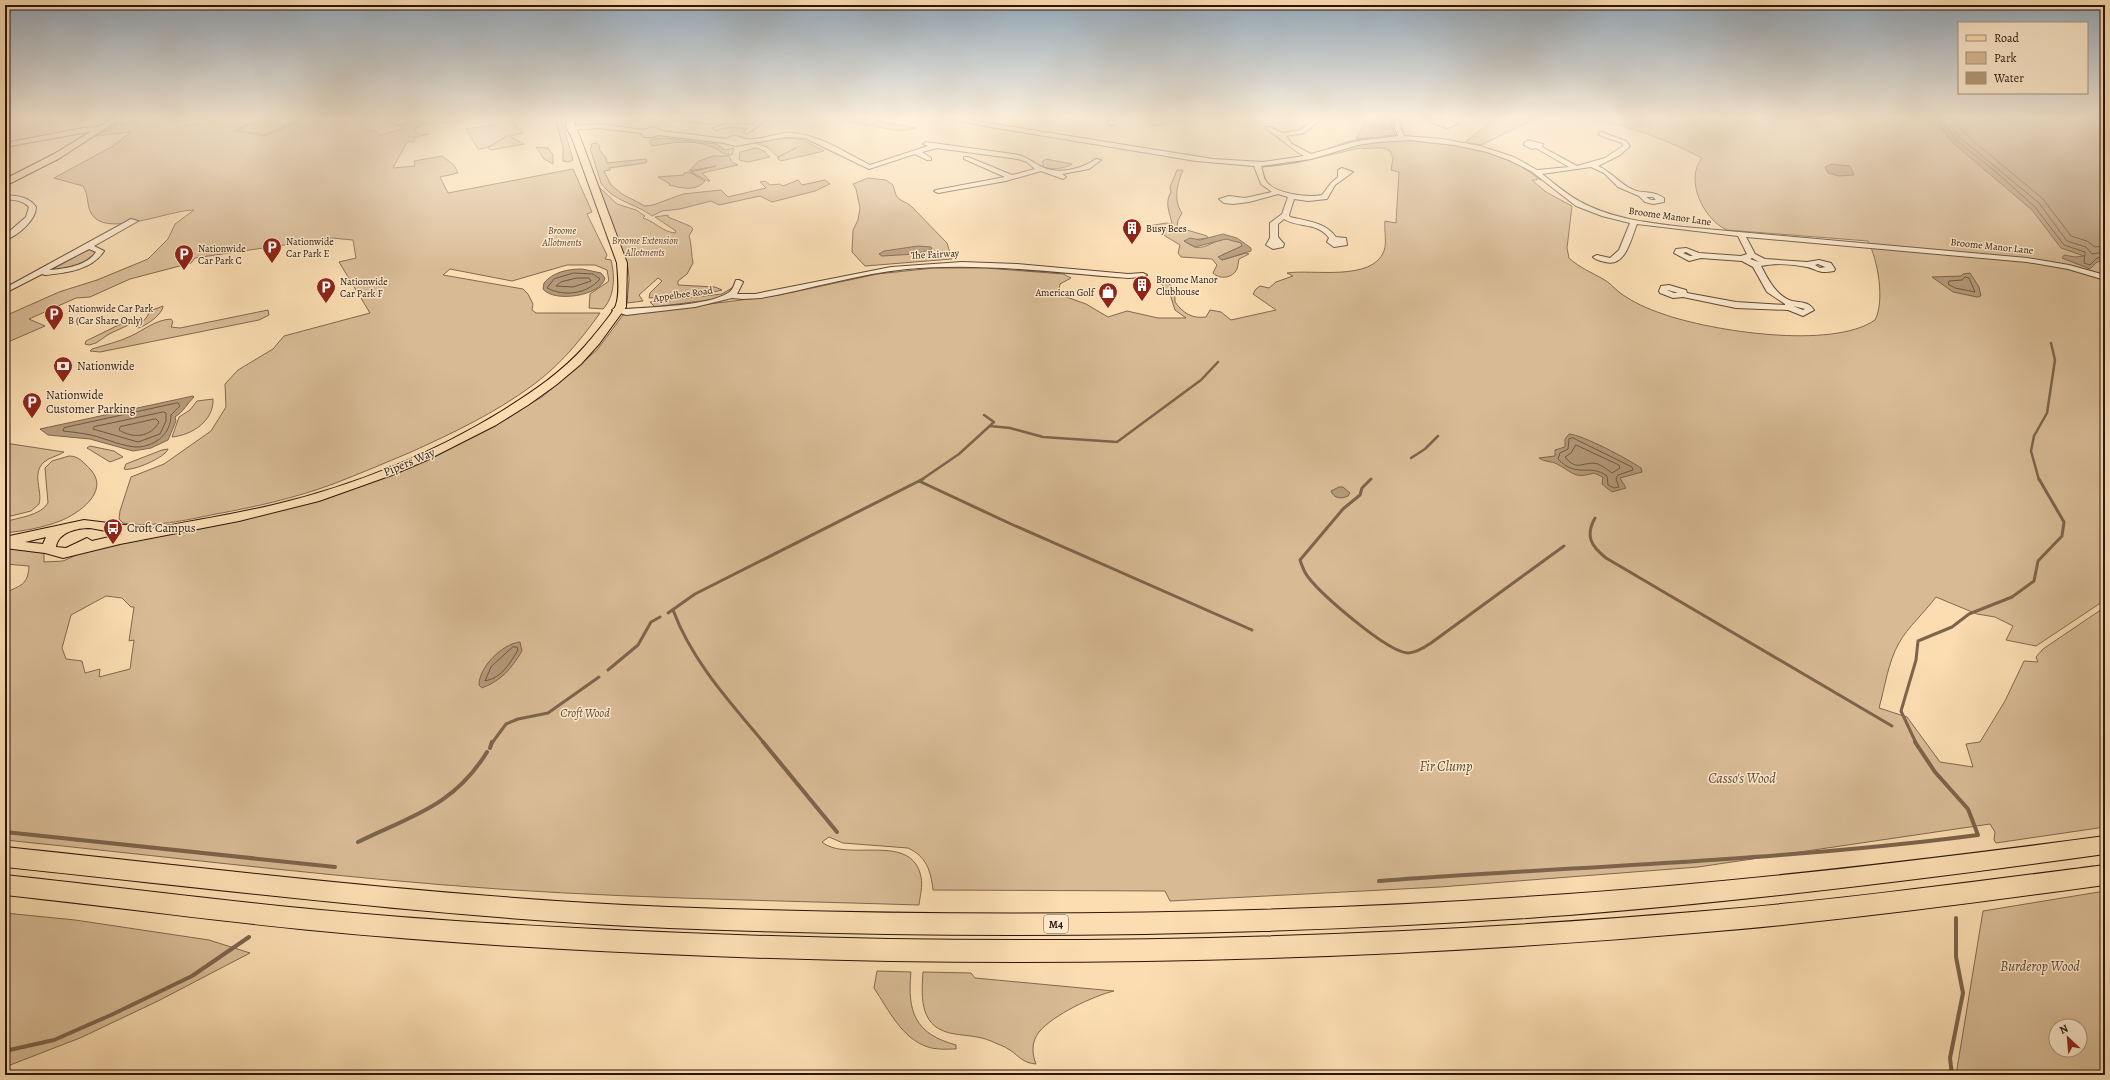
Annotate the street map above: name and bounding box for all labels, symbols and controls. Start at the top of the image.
legend [1958,22,2088,94]
text: Road [1994,30,2020,46]
text: Park [1994,50,2017,66]
text: Water [1993,70,2024,86]
street label: Broome Manor Lane [1628,204,1713,228]
building icon: Busy Bees [1121,217,1143,245]
place label: Busy Bees [1146,222,1187,235]
park label: Broome Allotments [541,224,582,249]
park label: Broome Extension Allotments [612,234,678,259]
place label: Nationwide Car Park E [286,235,334,260]
street label: Broome Manor Lane [1950,235,2035,257]
parking icon: Nationwide Car Park E [261,236,283,264]
place label: Nationwide Car Park C [198,242,246,267]
parking icon: Nationwide Car Park C [173,243,195,271]
street label: The Fairway [911,246,960,262]
place label: Broome Manor Clubhouse [1156,273,1218,298]
building icon: Broome Manor Clubhouse [1131,274,1153,302]
place label: Nationwide Car Park F [340,275,388,300]
parking icon: Nationwide Car Park F [315,276,337,304]
shop icon: American Golf [1097,281,1119,309]
street label: Appelbee Road [651,283,714,306]
place label: American Golf [1034,286,1096,299]
place label: Nationwide Car Park B (Car Share Only) [68,302,153,327]
parking icon: Nationwide Car Park B (Car Share Only) [43,303,65,331]
bank icon: Nationwide [52,355,74,383]
place label: Nationwide [77,358,134,374]
place label: Nationwide Customer Parking [46,387,136,417]
parking icon: Nationwide Customer Parking [21,391,43,419]
street label: Pipers Way [381,444,438,480]
bus stop icon: Croft Campus [102,517,124,545]
place label: Croft Campus [127,520,196,536]
park label: Croft Wood [560,705,610,721]
park label: Fir Clump [1419,757,1473,776]
park label: Casso's Wood [1708,769,1776,788]
road number: M4 [1044,915,1068,933]
park label: Burderop Wood [2000,957,2080,976]
north arrow [2048,1018,2088,1058]
text: N [2057,1021,2071,1038]

